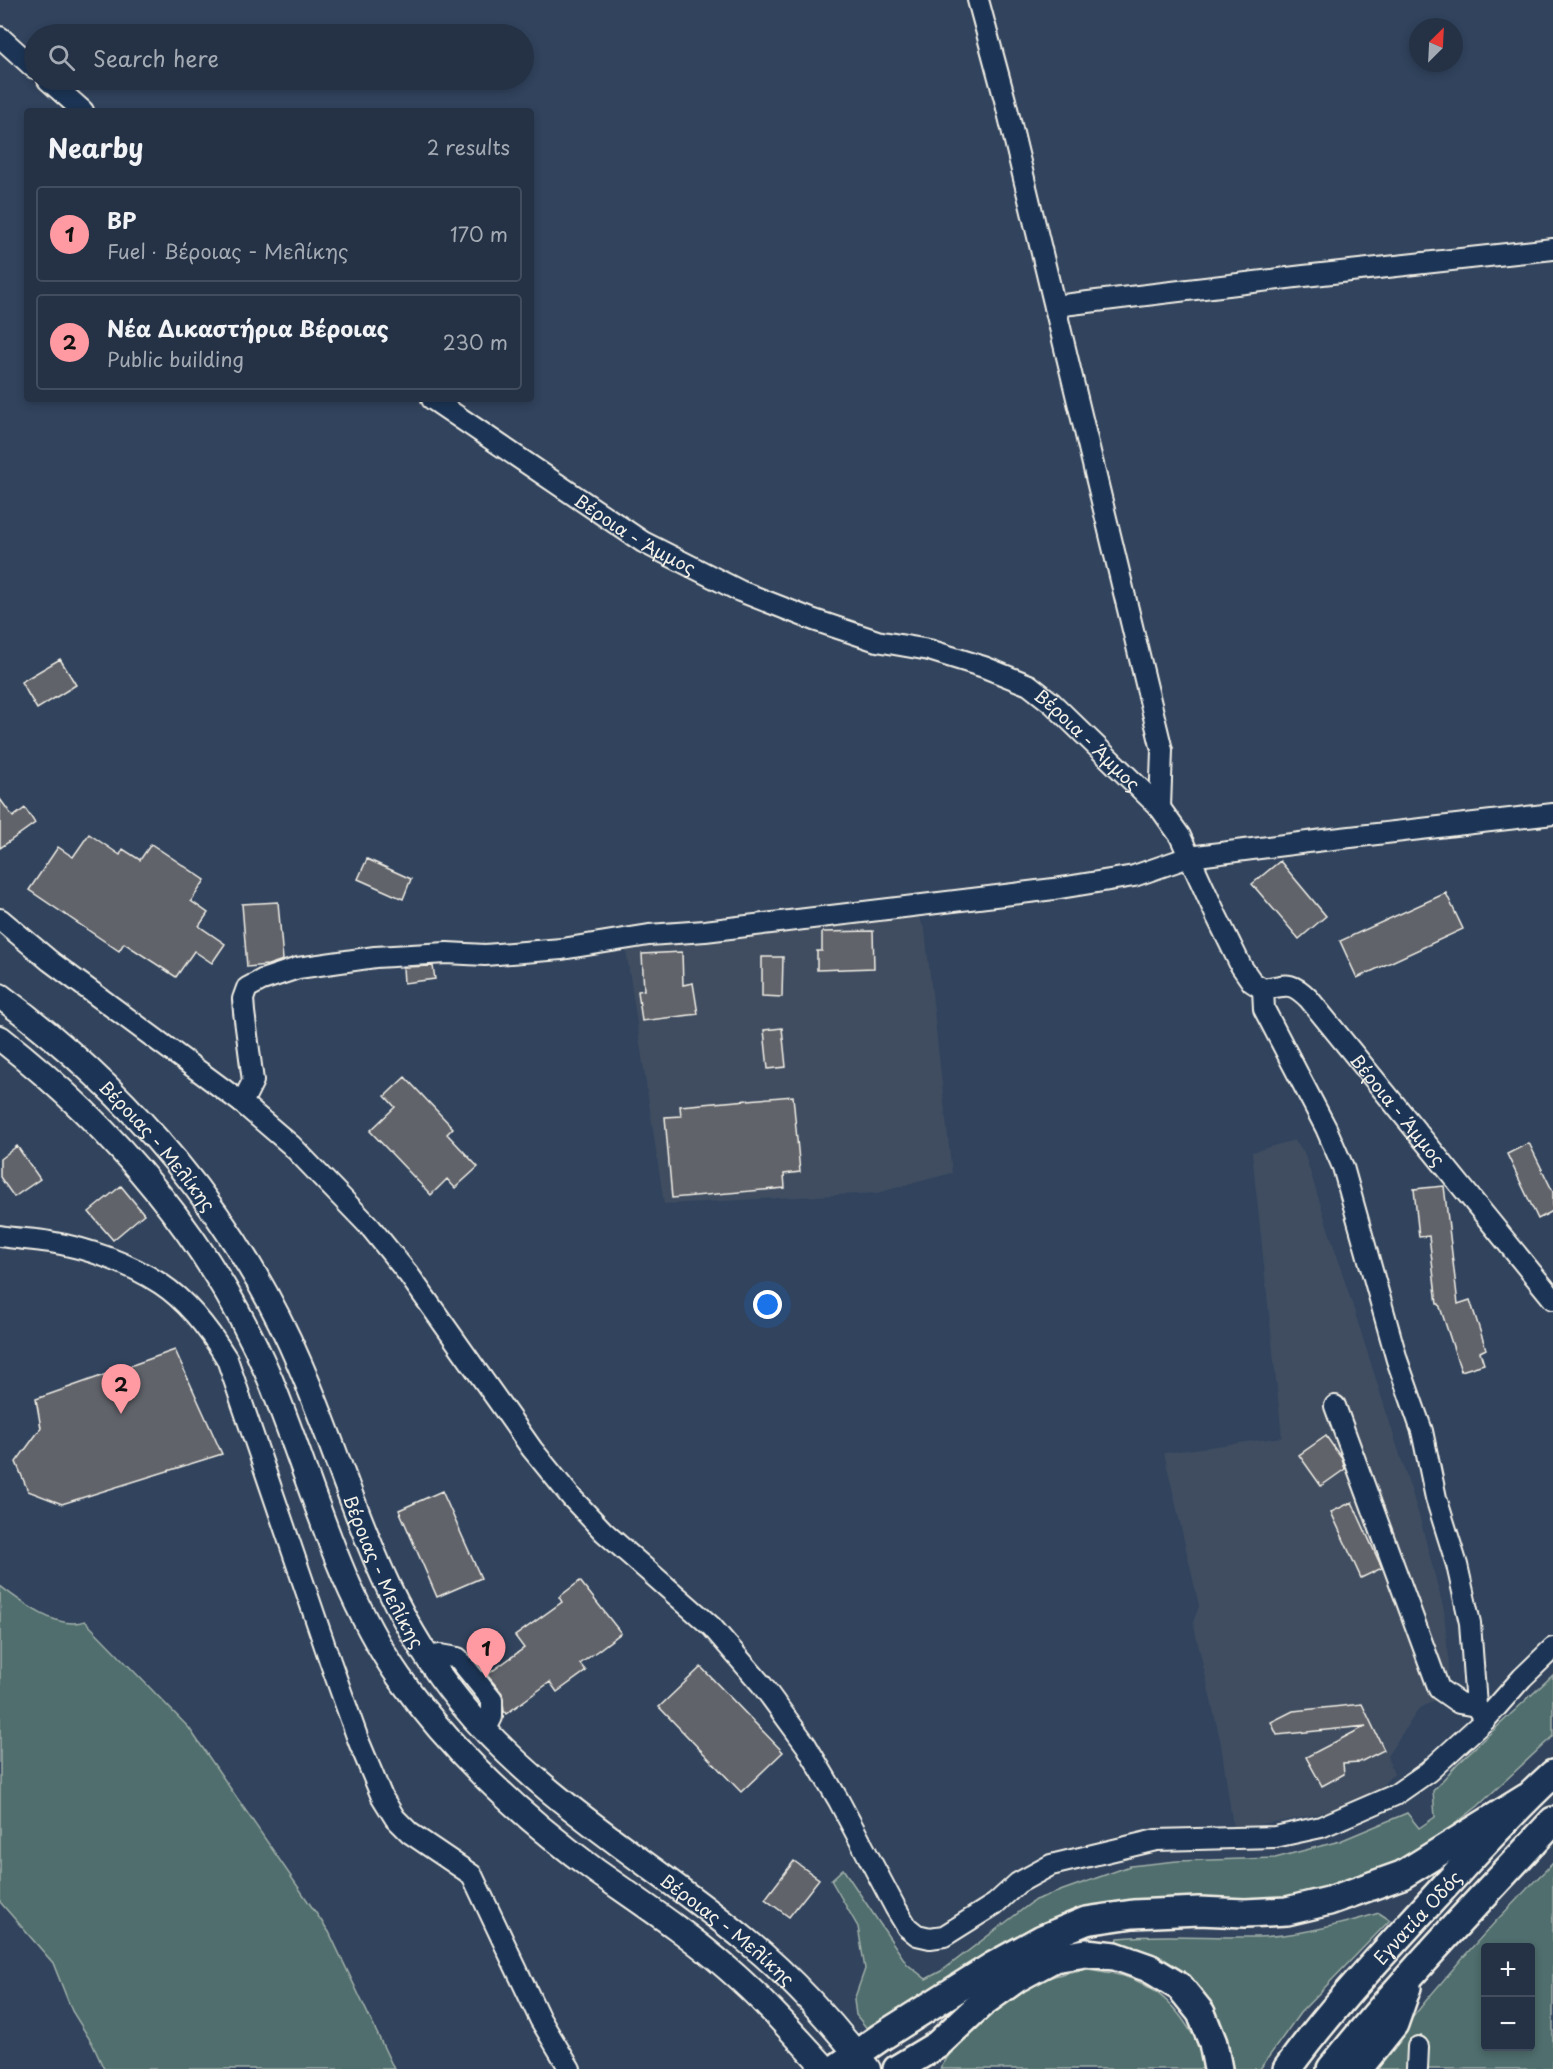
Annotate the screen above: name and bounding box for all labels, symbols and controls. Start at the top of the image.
north arrow [1409,18,1463,72]
search box [24,24,534,90]
icon: search [45,41,78,74]
text: Search here [93,41,219,74]
text: Nearby [48,128,143,167]
text: 2 results [427,132,510,162]
text: BP [107,203,136,236]
text: 1 [65,219,74,249]
text: 170 m [450,219,508,249]
text: Fuel · Βέροιας - Μελίκης [107,236,348,266]
text: Νέα Δικαστήρια Βέροιας [107,311,389,344]
text: 2 [62,327,77,357]
text: 230 m [443,327,508,357]
text: Public building [107,344,244,374]
street label: Βέροια - Άμμος [569,486,701,580]
street label: Βέροια - Άμμος [1029,681,1147,796]
street label: Βέροια - Άμμος [1345,1047,1452,1171]
street label: Βέροιας - Μελίκης [94,1073,223,1216]
your location [753,1290,782,1319]
pin: 2 [102,1364,140,1414]
street label: Βέροιας - Μελίκης [338,1490,432,1653]
pin: 1 [466,1628,506,1678]
street label: Εγνατία Οδός [1366,1864,1467,1970]
street label: Βέροιας - Μελίκης [655,1866,801,1991]
map controls [1481,1943,1535,2051]
button: + [1481,1943,1535,1997]
button: − [1481,1997,1535,2051]

